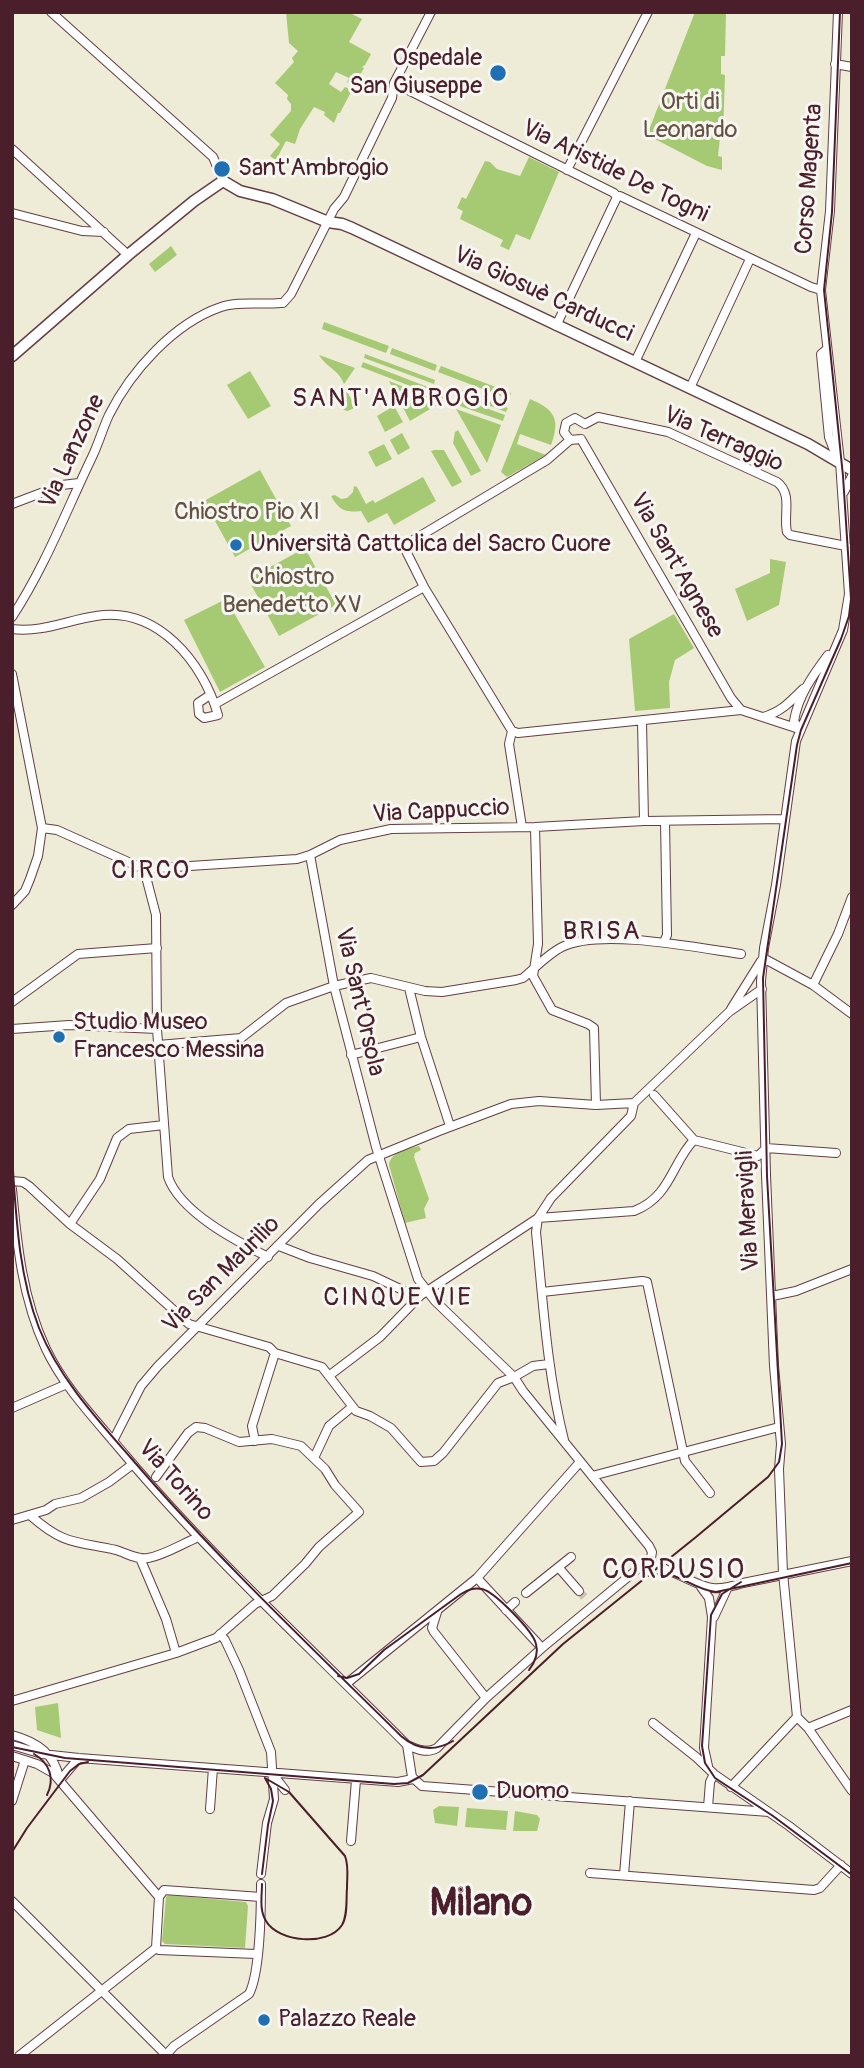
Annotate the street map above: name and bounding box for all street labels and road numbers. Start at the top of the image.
street label: Corso Magenta [790,103,830,255]
street label: Via Aristide De Togni [517,114,713,230]
street label: Via Giosuè Carducci [449,241,637,349]
street label: Via Lanzone [34,390,112,514]
street label: Via Terraggio [659,401,787,479]
street label: Via Sant'Agnese [623,488,729,644]
street label: Via Cappuccio [372,794,510,830]
street label: Via Sant'Orsola [328,925,390,1079]
street label: Via Meravigli [731,1150,767,1272]
street label: Via San Maurilio [157,1210,287,1340]
street label: Via Torino [131,1434,219,1528]

